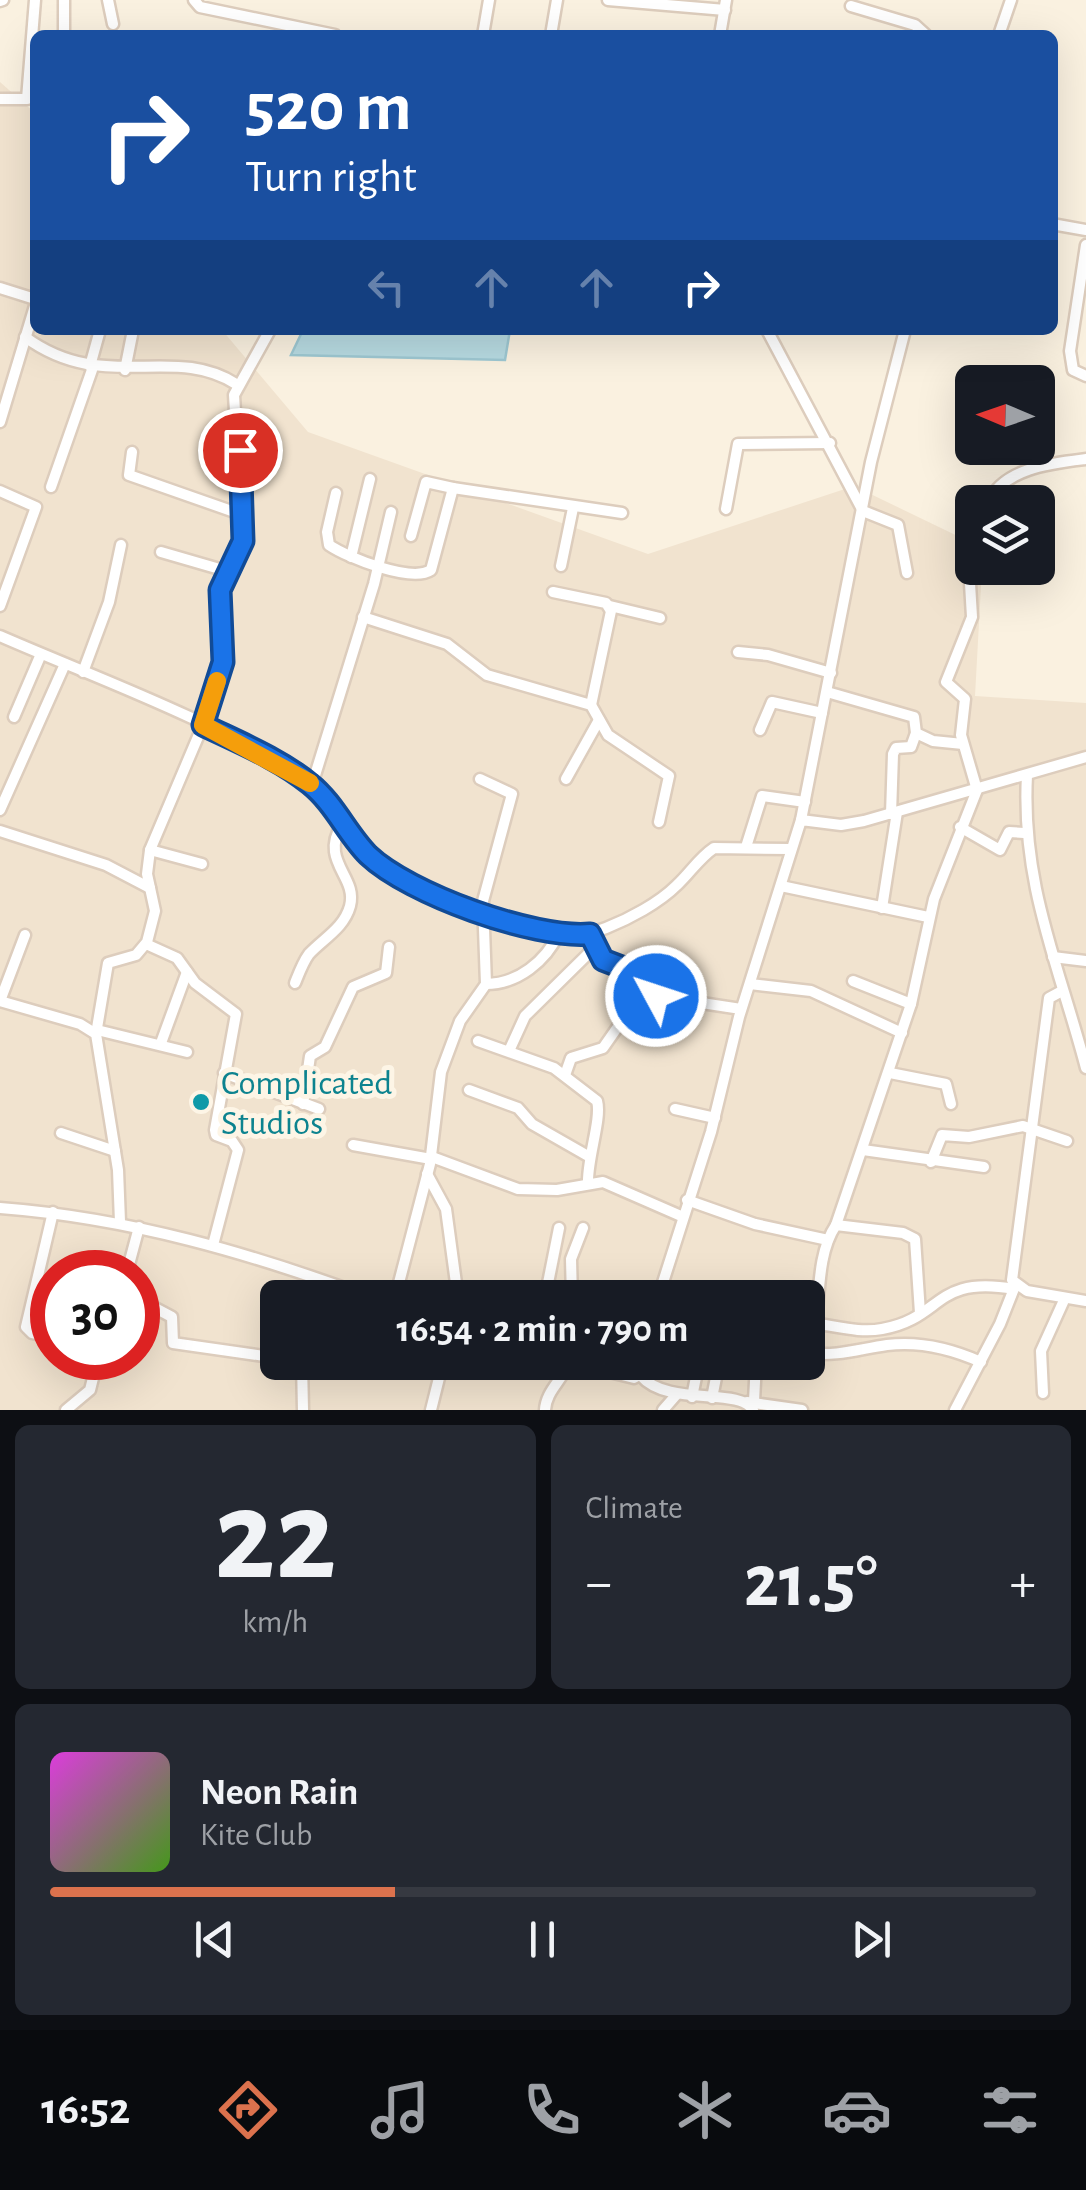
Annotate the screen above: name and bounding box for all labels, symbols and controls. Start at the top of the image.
icon: right [80,70,210,200]
text: 520 m [245,73,412,143]
text: Turn right [245,155,417,200]
icon: left [359,260,414,315]
icon: ahead [464,260,519,315]
icon: ahead [569,260,624,315]
icon: right [674,260,729,315]
north arrow [955,365,1055,465]
map controls [955,365,1055,585]
pin [198,408,283,493]
icon: arrive [213,423,268,478]
button: layers [955,485,1055,585]
position arrow [604,944,708,1048]
place label: Complicated Studios [221,1066,393,1141]
marker: Complicated Studios [190,1091,212,1113]
speed limit sign: 30 [30,1250,160,1380]
text: 16:54 · 2 min · 790 m [397,1311,688,1349]
text: 22 [214,1473,336,1603]
text: Climate [586,1492,683,1524]
text: 21.5° [744,1545,878,1620]
text: − [586,1556,612,1611]
text: + [1010,1556,1036,1611]
text: km/h [242,1606,308,1638]
text: Neon Rain [200,1774,358,1812]
text: Kite Club [200,1819,312,1851]
icon: previous [187,1912,242,1967]
icon: pause [515,1912,570,1967]
icon: next [844,1912,899,1967]
icon: directions [213,2075,283,2145]
icon: music [365,2075,435,2145]
icon: phone [517,2075,587,2145]
icon: climate [670,2075,740,2145]
icon: car [822,2075,892,2145]
icon: filters [975,2075,1045,2145]
text: 16:52 [41,2087,130,2132]

